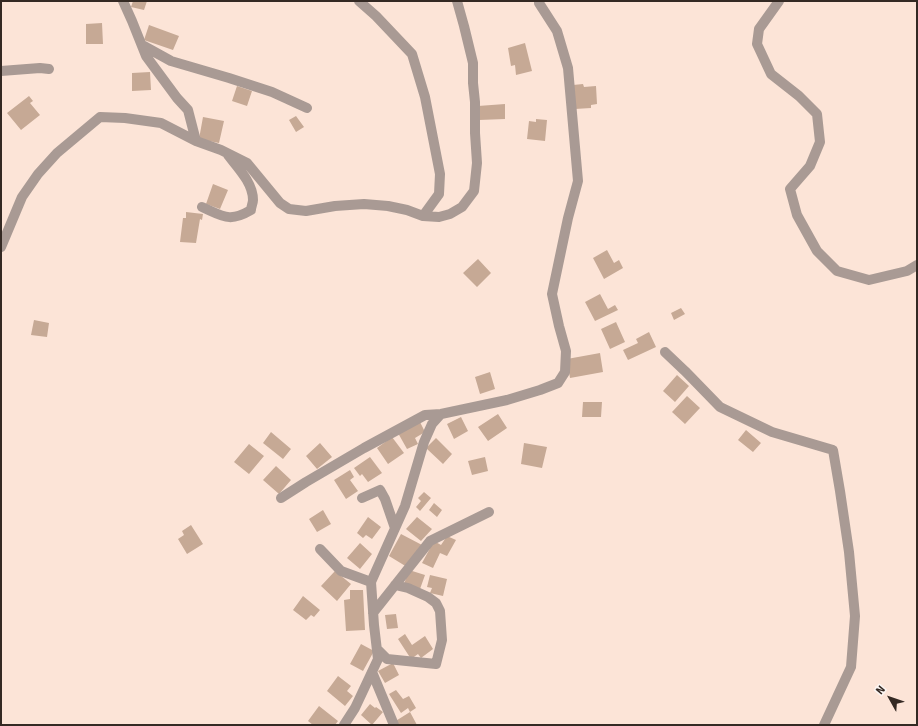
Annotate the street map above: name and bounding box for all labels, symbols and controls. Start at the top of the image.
north arrow [870,678,910,718]
text: N [873,683,888,697]

